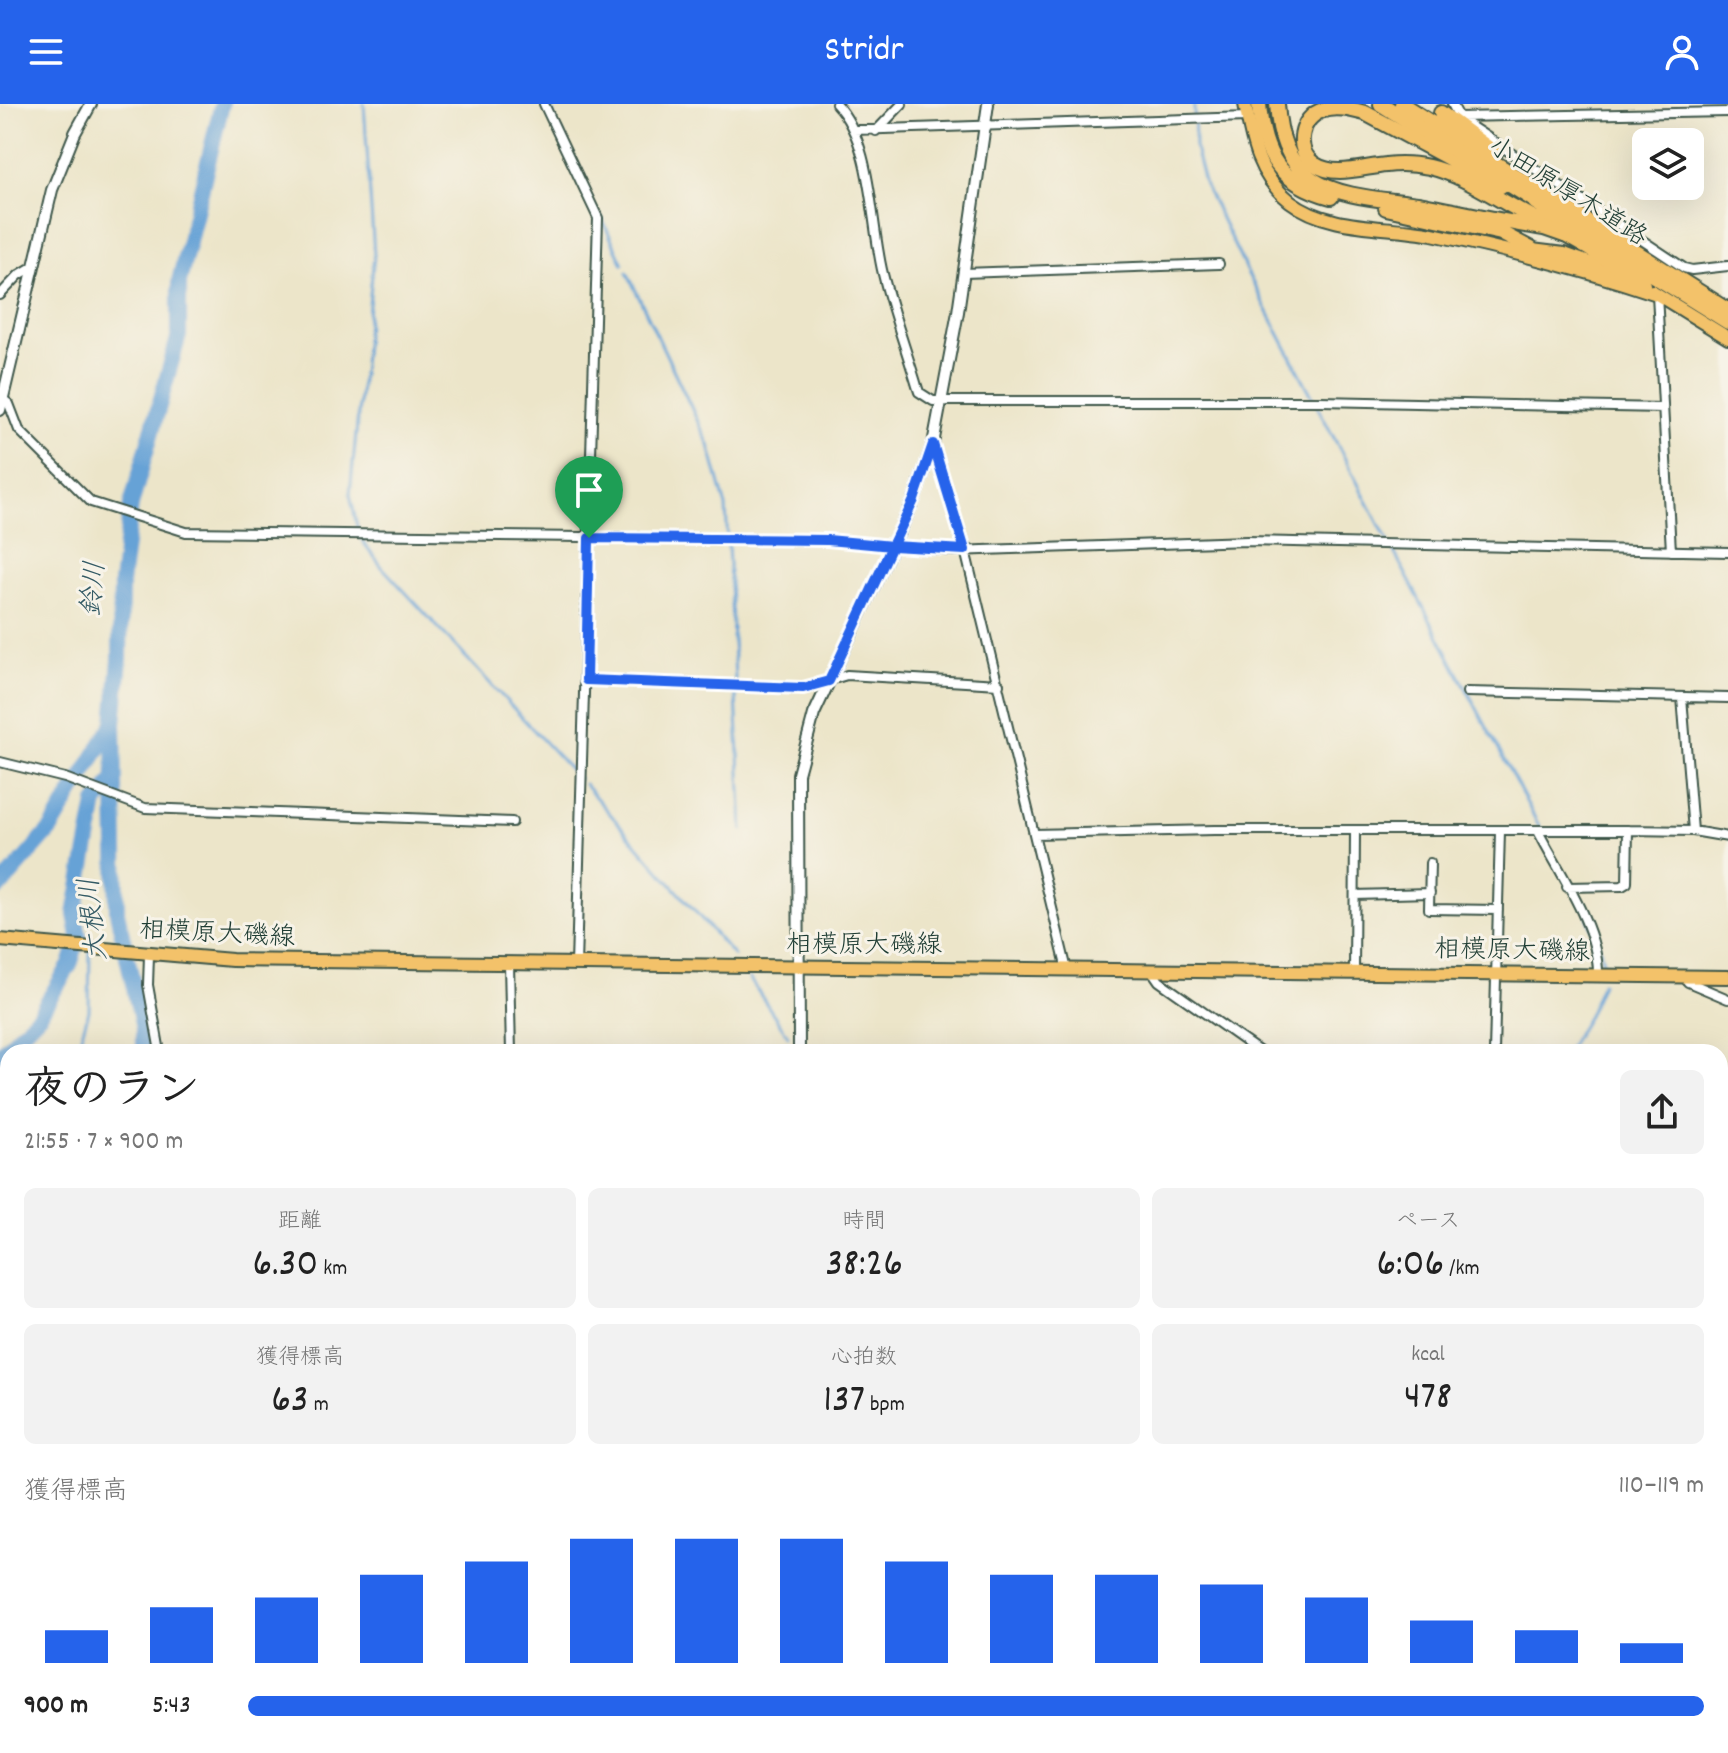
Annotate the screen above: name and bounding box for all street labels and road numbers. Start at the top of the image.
street label: 小田原厚木道路 [1480,129,1654,257]
street label: 相模原大磯線 [138,912,296,958]
street label: 相模原大磯線 [786,928,942,965]
street label: 相模原大磯線 [1434,932,1590,972]

